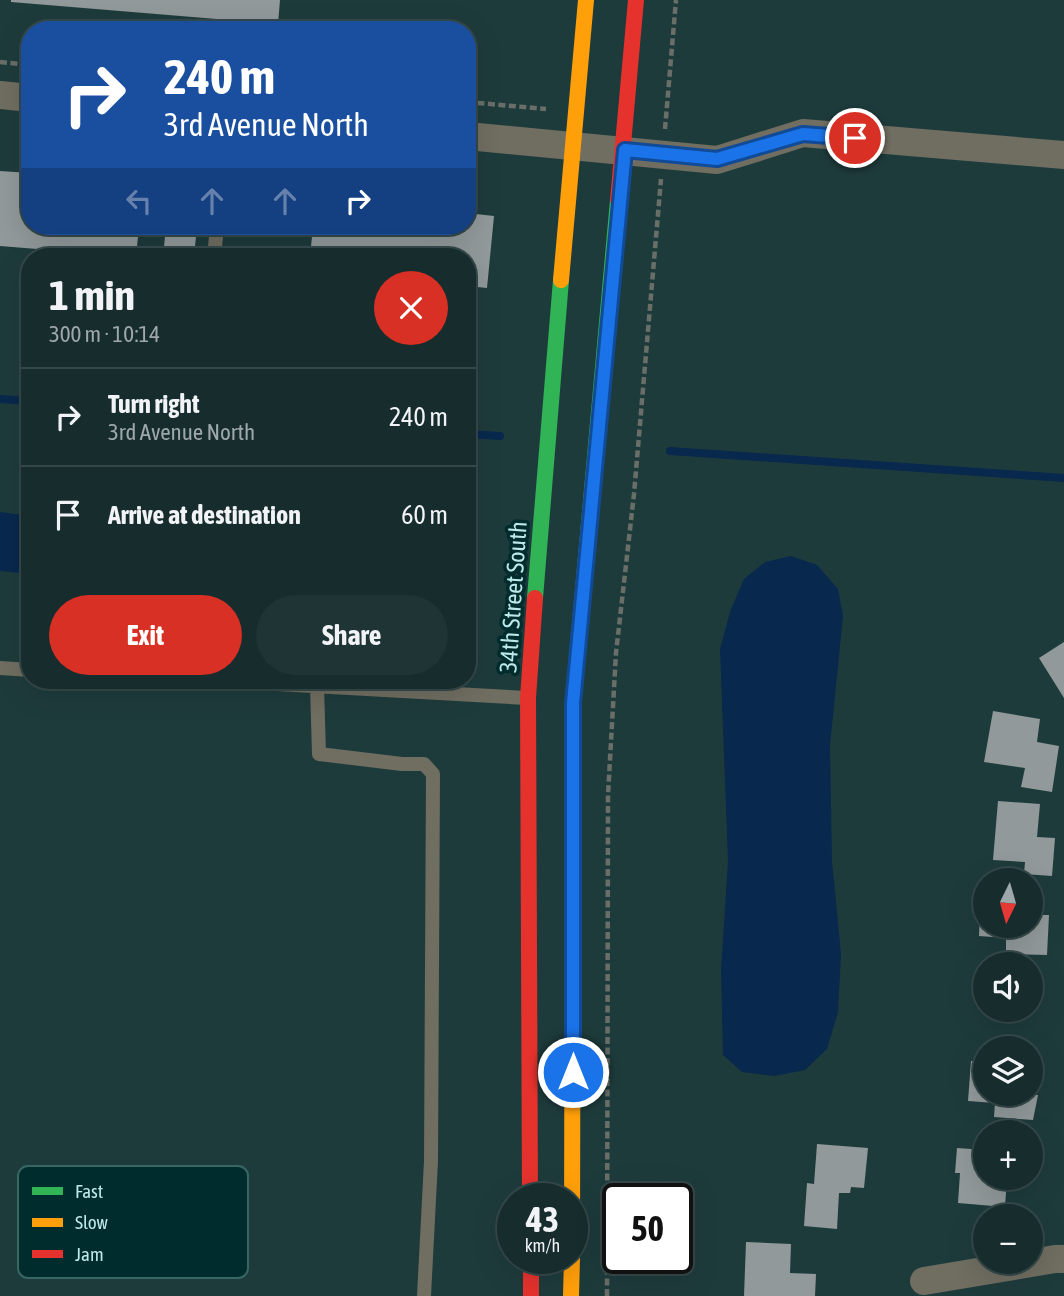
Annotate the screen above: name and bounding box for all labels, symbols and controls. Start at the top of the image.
text: 240 m [164,48,275,104]
icon: right [49,49,140,140]
text: 3rd Avenue North [164,106,369,143]
pin [825,108,885,168]
icon: arrive [836,119,874,157]
icon: left [120,182,158,220]
icon: ahead [193,182,231,220]
icon: ahead [266,182,304,220]
icon: right [339,182,377,220]
text: 1 min [49,271,135,319]
button: close [374,271,448,345]
text: 300 m · 10:14 [49,321,160,347]
text: Turn right [108,389,199,419]
icon: right [49,398,87,436]
text: 240 m [389,402,448,432]
text: 3rd Avenue North [108,419,255,445]
icon: arrive [49,496,87,534]
text: Arrive at destination [108,500,301,530]
text: 60 m [401,500,448,530]
street label: 34th Street South [494,520,532,674]
button: Exit [49,595,242,675]
button: Share [256,595,448,675]
north arrow [973,868,1043,938]
map controls [973,868,1043,1274]
button: sound [973,952,1043,1022]
position arrow [536,1035,610,1109]
button: layers [973,1036,1043,1106]
button: + [973,1120,1043,1190]
legend [18,1166,248,1278]
text: Fast [75,1180,103,1202]
speed limit sign: 50 [602,1183,693,1274]
text: 43 [526,1199,559,1239]
button: − [973,1204,1043,1274]
text: Slow [75,1211,109,1233]
text: km/h [525,1235,560,1256]
text: Jam [75,1243,104,1265]

